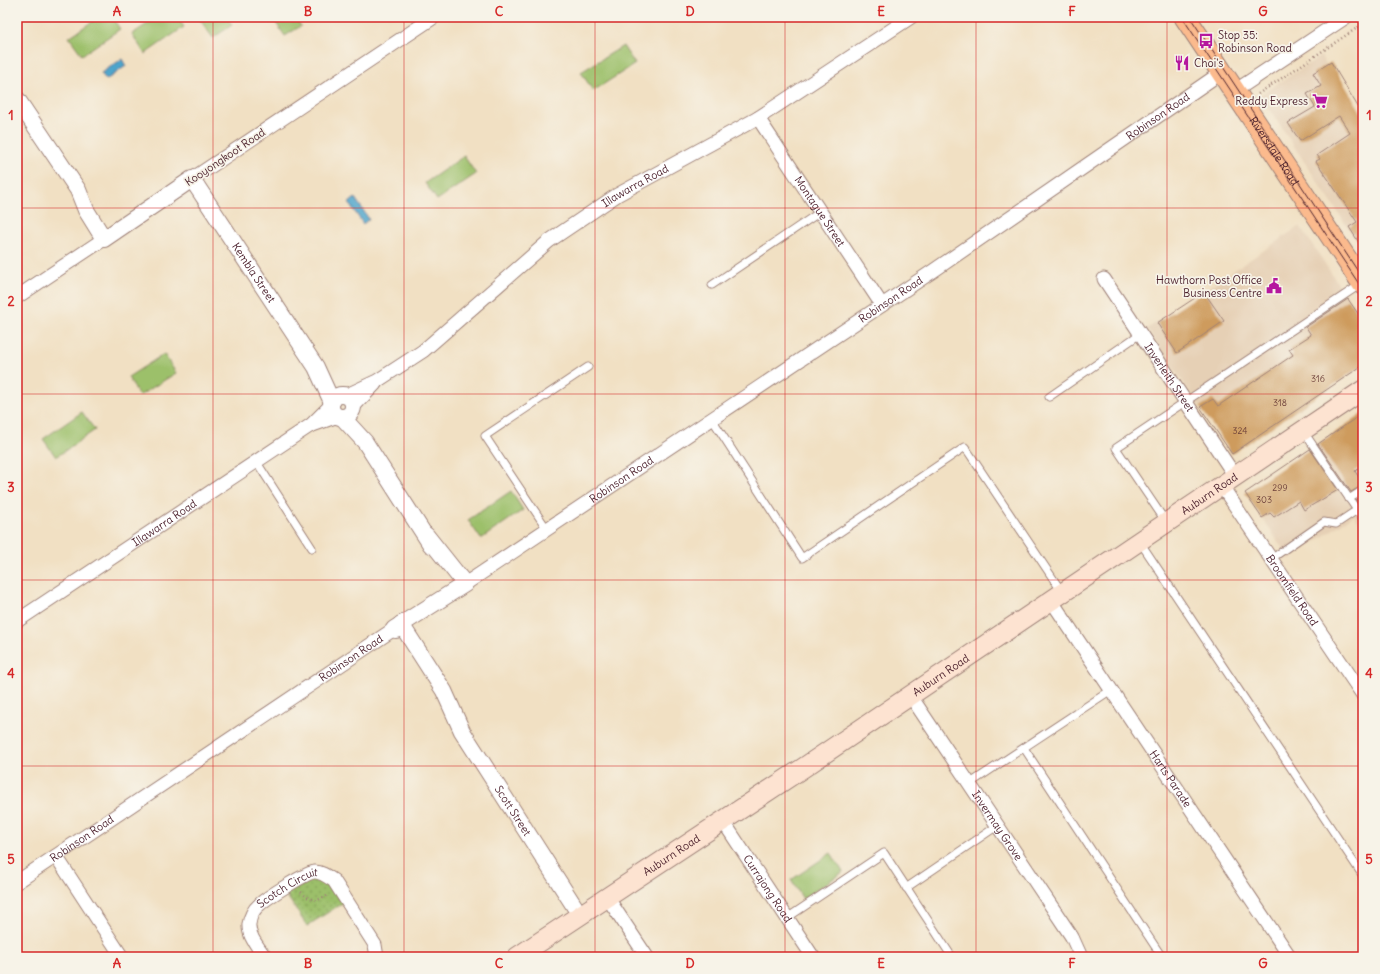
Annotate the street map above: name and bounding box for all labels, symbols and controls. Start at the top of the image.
text: A [113,3,122,20]
text: B [304,3,313,20]
text: C [495,3,504,20]
text: D [685,3,695,20]
text: E [877,3,885,20]
text: F [1068,3,1076,20]
text: G [1258,3,1268,20]
place label: Stop 35: Robinson Road [1218,28,1292,55]
bus stop icon: Stop 35: Robinson Road [1197,32,1215,50]
restaurant icon: Choi's [1173,54,1191,72]
place label: Choi's [1194,56,1223,70]
street label: Robinson Road [1123,89,1193,143]
supermarket icon: Reddy Express [1311,92,1329,110]
place label: Reddy Express [1235,94,1308,108]
text: 1 [8,107,14,124]
text: 1 [1366,107,1372,124]
street label: Riversdale Road [1246,114,1303,189]
street label: Kooyongkoot Road [182,125,268,189]
street label: Illawarra Road [599,161,671,210]
street label: Montague Street [791,173,848,250]
street label: Kembla Street [229,240,279,306]
street label: Robinson Road [856,273,926,326]
place label: Hawthorn Post Office Business Centre [1156,273,1262,300]
public building icon: Hawthorn Post Office Business Centre [1265,277,1283,295]
text: 2 [7,293,15,310]
text: 2 [1365,293,1373,310]
street label: Inverleith Street [1141,340,1197,415]
house number: 316 [1311,373,1325,384]
house number: 318 [1273,397,1287,408]
house number: 324 [1232,425,1248,436]
street label: Robinson Road [587,453,656,506]
street label: Auburn Road [1178,469,1241,518]
text: 3 [7,479,15,496]
text: 3 [1365,479,1373,496]
house number: 299 [1272,482,1288,493]
house number: 303 [1256,494,1272,505]
street label: Illawarra Road [129,496,200,549]
street label: Broomfield Road [1263,552,1321,629]
street label: Robinson Road [316,631,386,684]
street label: Auburn Road [910,651,972,699]
text: 4 [7,665,15,682]
text: 4 [1365,665,1373,682]
street label: Harts Parade [1147,747,1195,810]
street label: Scott Street [492,783,535,839]
street label: Invermay Grove [969,788,1026,863]
street label: Robinson Road [47,812,117,865]
street label: Auburn Road [640,831,703,879]
text: 5 [7,851,15,868]
text: 5 [1365,851,1373,868]
street label: Currajong Road [740,852,795,925]
street label: Scotch Circuit [254,865,318,911]
text: A [113,955,122,972]
text: B [304,955,313,972]
text: C [495,955,504,972]
text: D [685,955,695,972]
text: E [877,955,885,972]
text: F [1068,955,1076,972]
text: G [1258,955,1268,972]

